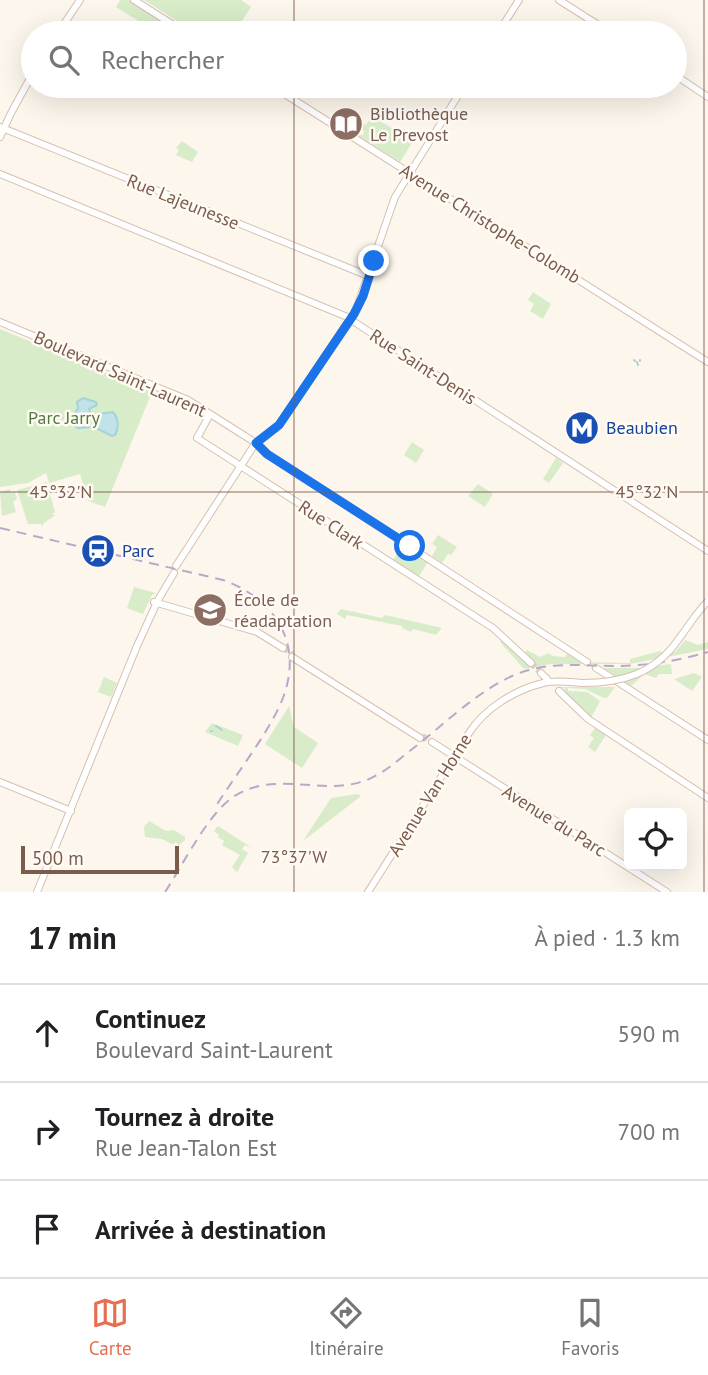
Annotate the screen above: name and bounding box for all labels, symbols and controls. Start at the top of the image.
search box [21,21,687,98]
icon: search [45,41,83,79]
text: Rechercher [101,43,224,76]
place label: Bibliothèque Le Prevost [370,102,468,146]
library icon: Bibliothèque Le Prevost [327,105,365,143]
street label: Avenue Christophe-Colomb [396,158,585,289]
street label: Rue Lajeunesse [124,169,243,234]
route end [358,245,389,276]
street label: Rue Saint-Denis [366,324,481,410]
street label: Boulevard Saint-Laurent [31,325,210,422]
park label: Parc Jarry [28,406,100,429]
metro station icon: Beaubien [563,409,601,447]
place label: Beaubien [606,416,678,439]
text: 45°32'N [30,480,92,503]
text: 45°32'N [616,480,678,503]
street label: Rue Clark [294,495,369,554]
route start [394,530,425,561]
station icon: Parc [79,532,117,570]
place label: Parc [122,539,155,562]
place label: École de réadaptation [234,588,332,632]
school or university icon: École de réadaptation [191,591,229,629]
street label: Avenue Van Horne [383,729,476,860]
street label: Avenue du Parc [498,780,610,862]
map controls [624,808,687,871]
button: locate [624,808,687,871]
scale bar [21,843,178,875]
text: 73°37'W [261,845,327,868]
text: 500 m [32,846,84,870]
text: 17 min [28,918,117,957]
text: À pied · 1.3 km [534,923,680,952]
text: Continuez [95,1002,206,1035]
icon: ahead [28,1014,66,1052]
text: 590 m [618,1019,680,1048]
text: Boulevard Saint-Laurent [95,1035,333,1064]
text: Tournez à droite [95,1100,274,1133]
icon: right [28,1112,66,1150]
text: 700 m [618,1117,680,1146]
text: Rue Jean-Talon Est [95,1133,277,1162]
icon: arrive [28,1210,66,1248]
text: Arrivée à destination [95,1213,326,1246]
tab: Carte [89,1294,132,1360]
tab: Itinéraire [309,1294,384,1360]
tab: Favoris [561,1294,619,1360]

